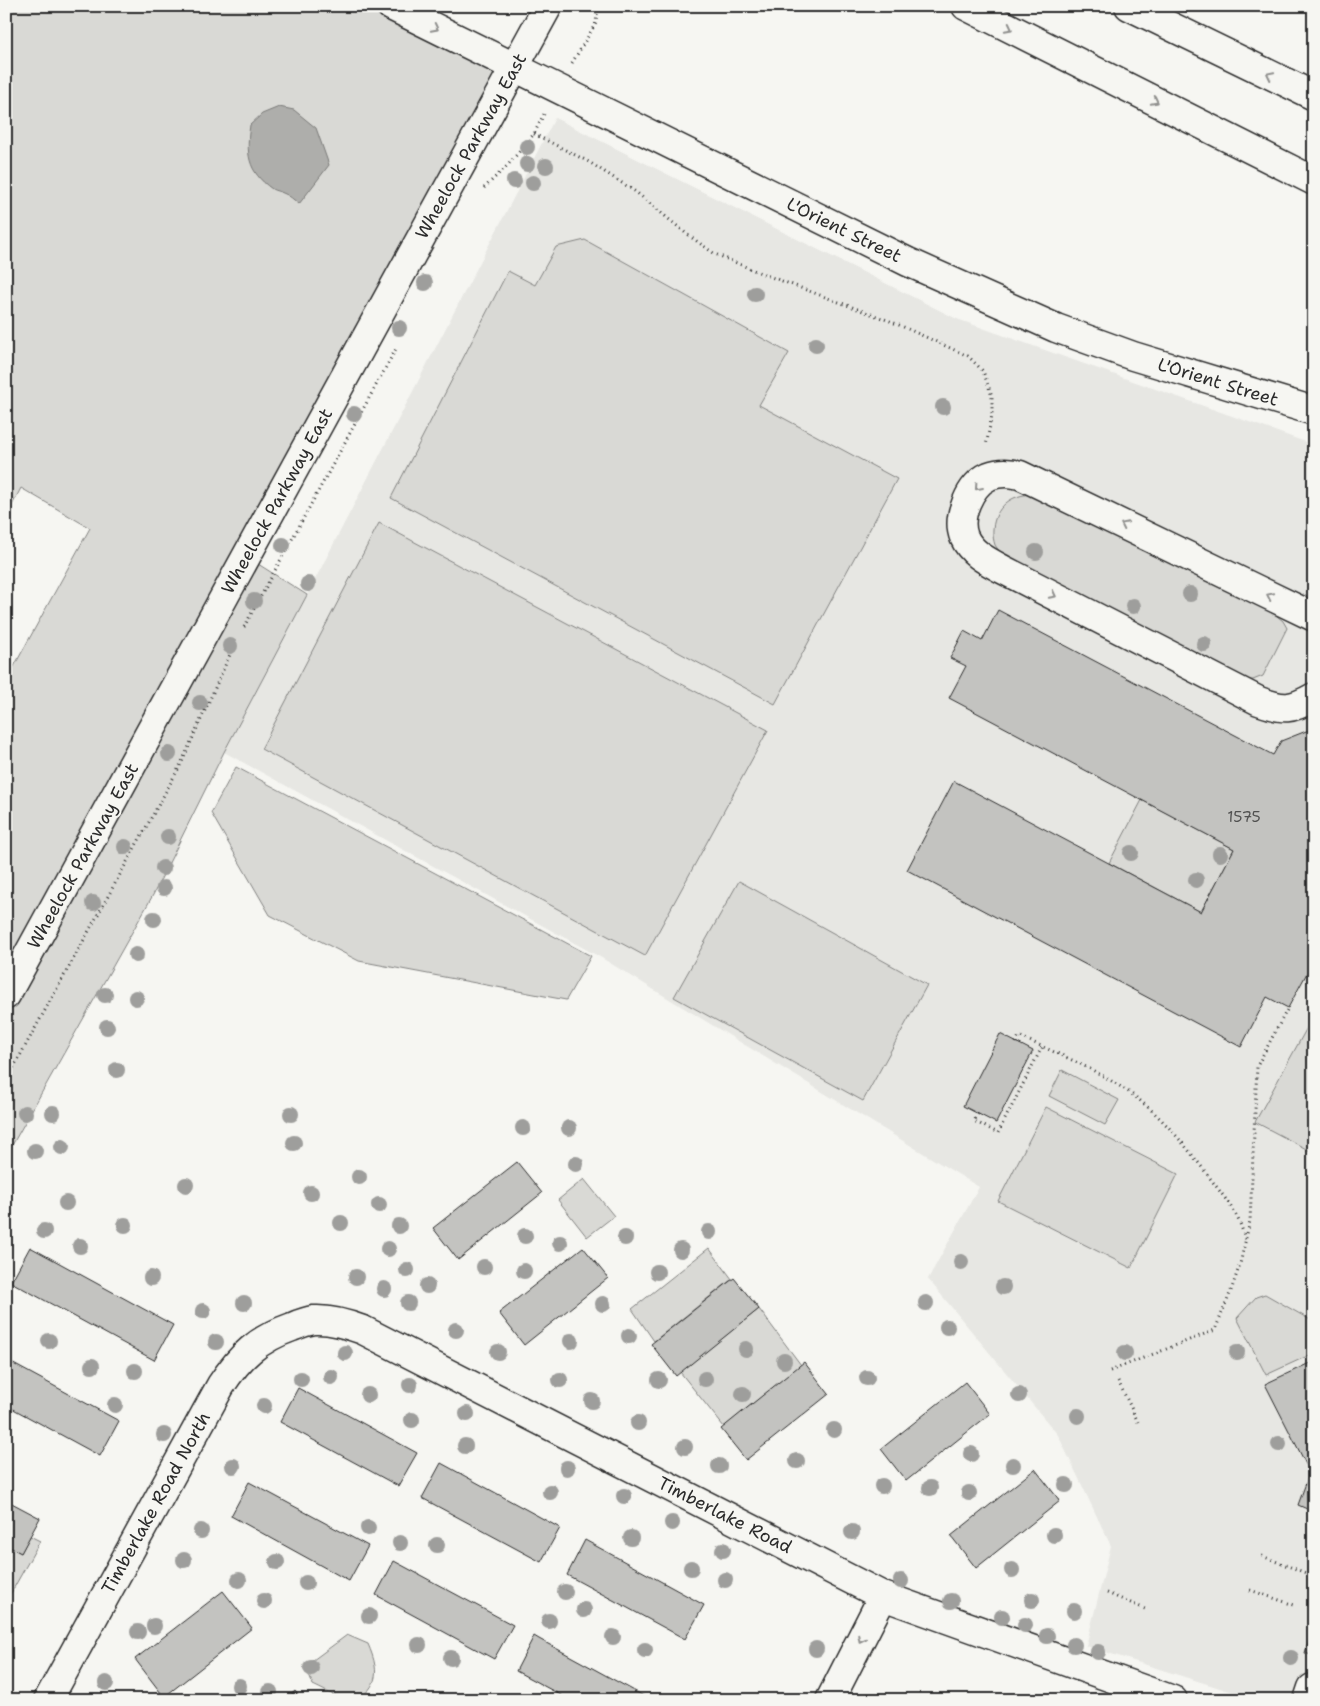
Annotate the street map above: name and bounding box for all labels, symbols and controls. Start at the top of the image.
one-way arrow [430,22,439,32]
one-way arrow [1004,22,1013,32]
street label: Wheelock Parkway East [410,49,532,243]
one-way arrow [1266,71,1275,81]
one-way arrow [1149,95,1158,105]
street label: L'Orient Street [783,192,905,268]
street label: L'Orient Street [1155,352,1281,412]
street label: Wheelock Parkway East [216,404,338,598]
one-way arrow [974,481,983,490]
one-way arrow [1120,521,1129,531]
one-way arrow [1047,589,1056,599]
one-way arrow [1266,592,1275,602]
street label: Wheelock Parkway East [22,759,144,953]
house number: 1575 [1227,807,1261,827]
street label: Timberlake Road North [96,1408,216,1598]
street label: Timberlake Road [654,1471,796,1559]
one-way arrow [857,1634,867,1643]

